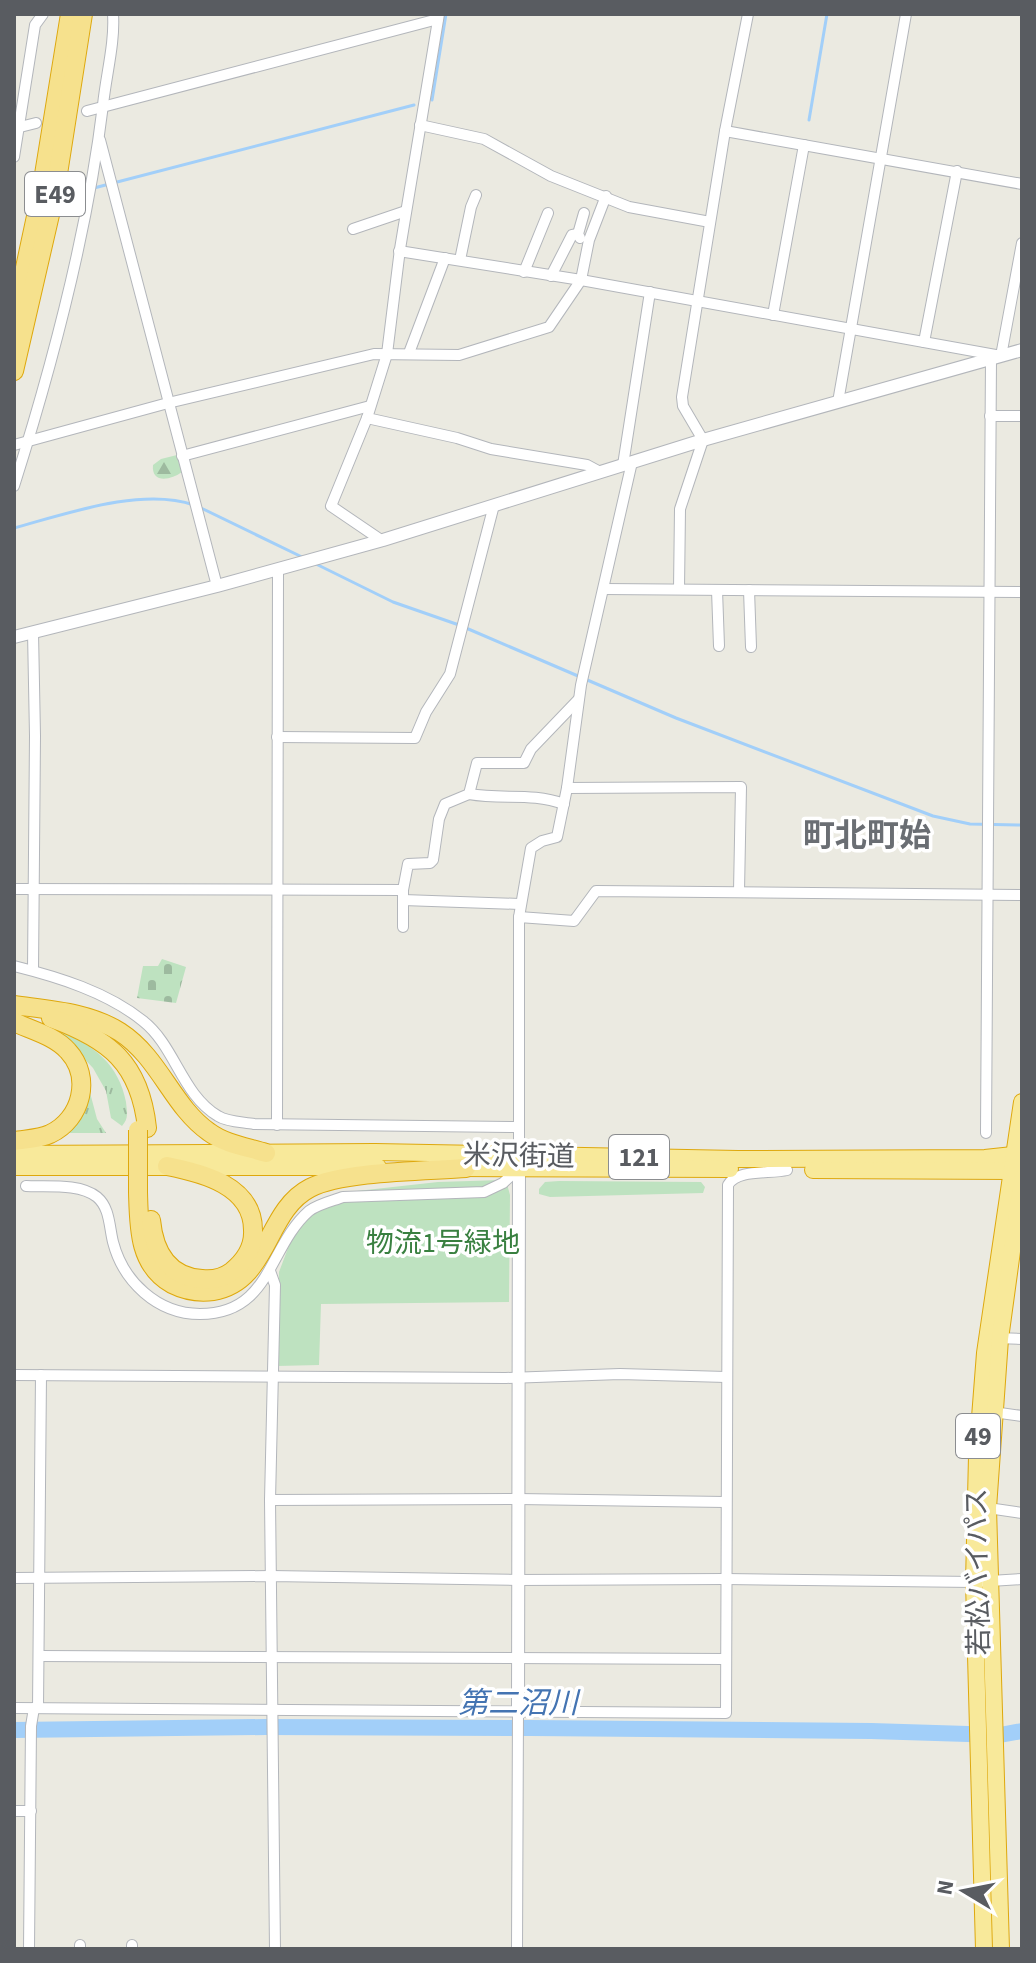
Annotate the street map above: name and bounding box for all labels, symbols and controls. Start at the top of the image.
road number: E49 [25,172,85,216]
district label: 町北町始 [803,813,931,859]
street label: 米沢街道 [463,1135,575,1177]
road number: 121 [609,1135,669,1179]
park label: 物流1号緑地 [366,1223,520,1263]
road number: 49 [956,1414,1000,1458]
street label: 若松バイパス [957,1488,999,1656]
water label: 第二沼川 [458,1682,581,1725]
north arrow [924,1851,1004,1931]
text: N [928,1878,962,1898]

